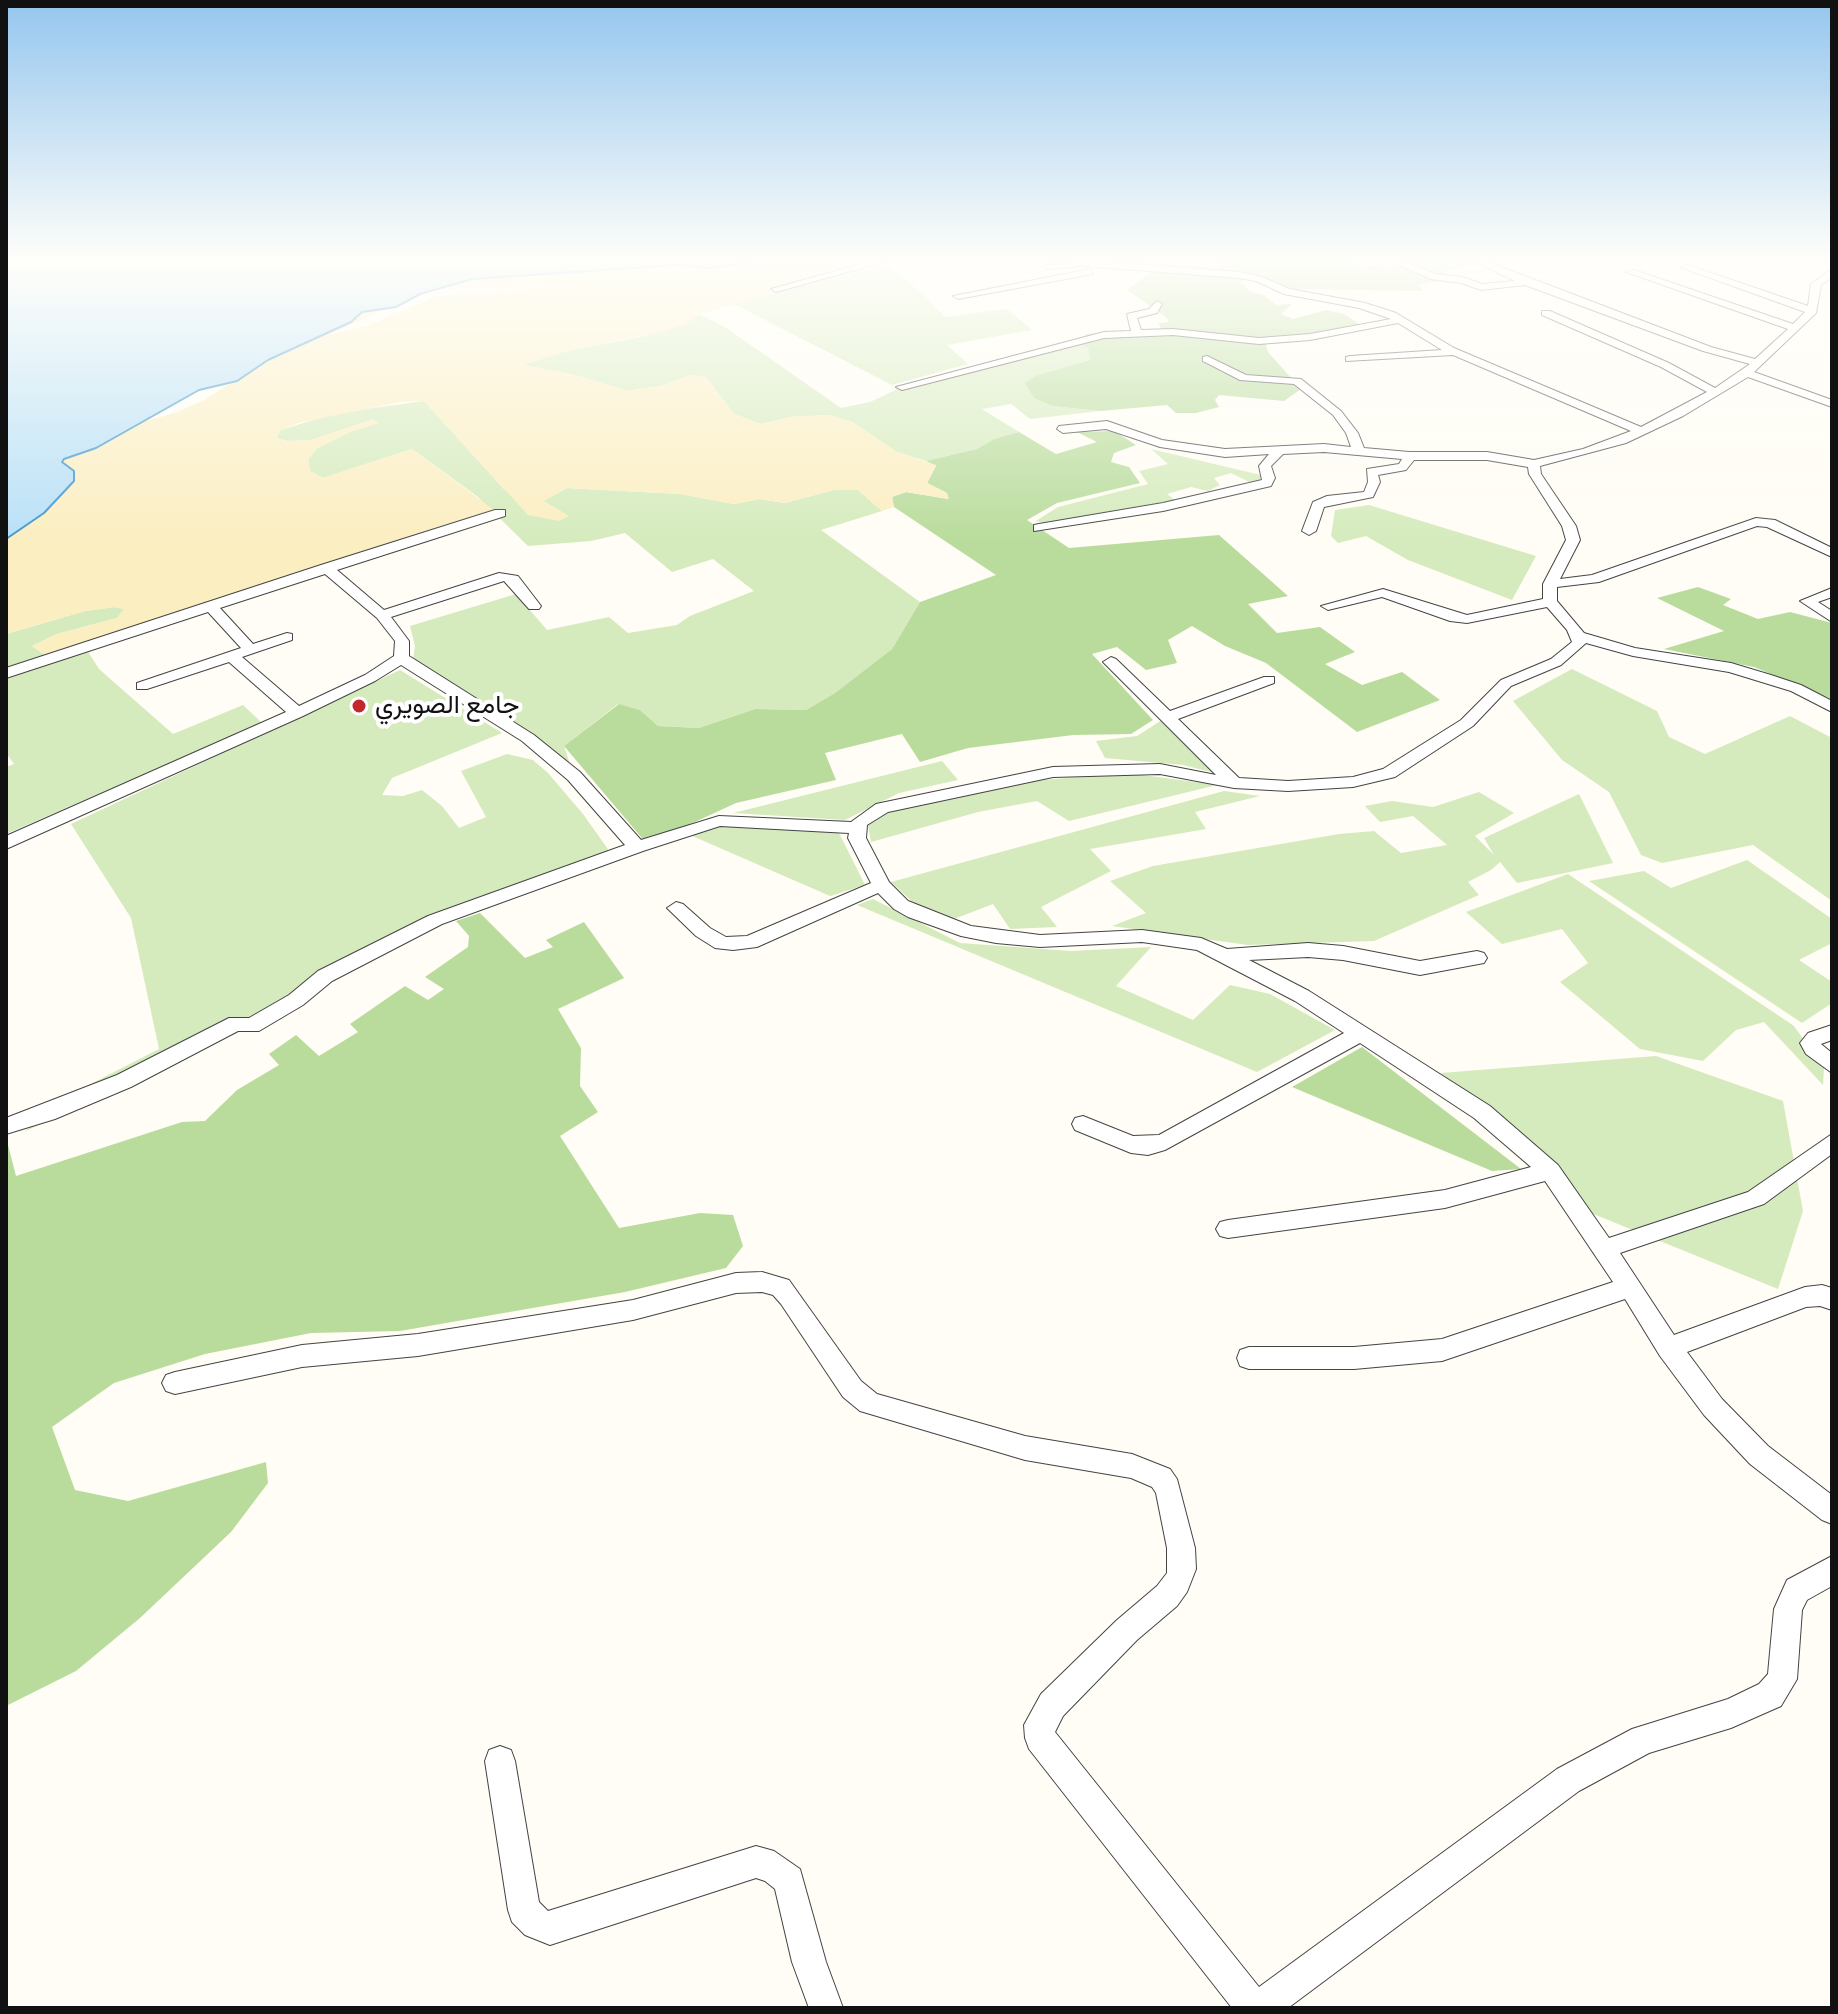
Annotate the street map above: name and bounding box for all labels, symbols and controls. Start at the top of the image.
place label: جامع الصويري [375,690,519,722]
marker: جامع الصويري [350,697,368,715]

